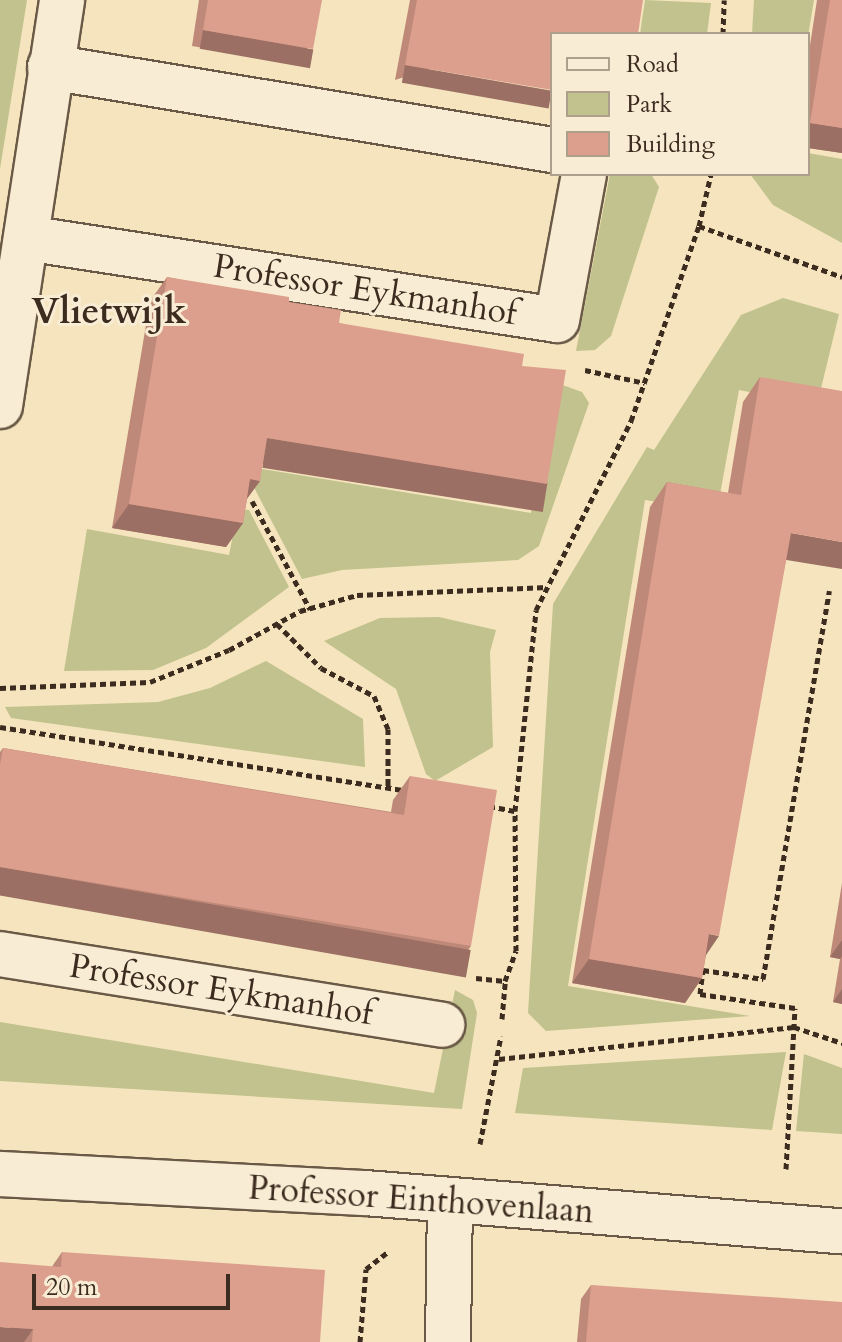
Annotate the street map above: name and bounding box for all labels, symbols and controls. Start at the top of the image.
legend [550,32,810,176]
text: Road [626,48,679,81]
text: Park [626,88,672,121]
text: Building [626,128,715,161]
street label: Professor Eykmanhof [210,246,520,334]
district label: Vlietwijk [32,290,186,334]
street label: Professor Eykmanhof [66,946,376,1034]
street label: Professor Einthovenlaan [247,1168,595,1232]
scale bar [36,1258,234,1308]
text: 20 m [46,1271,97,1304]

